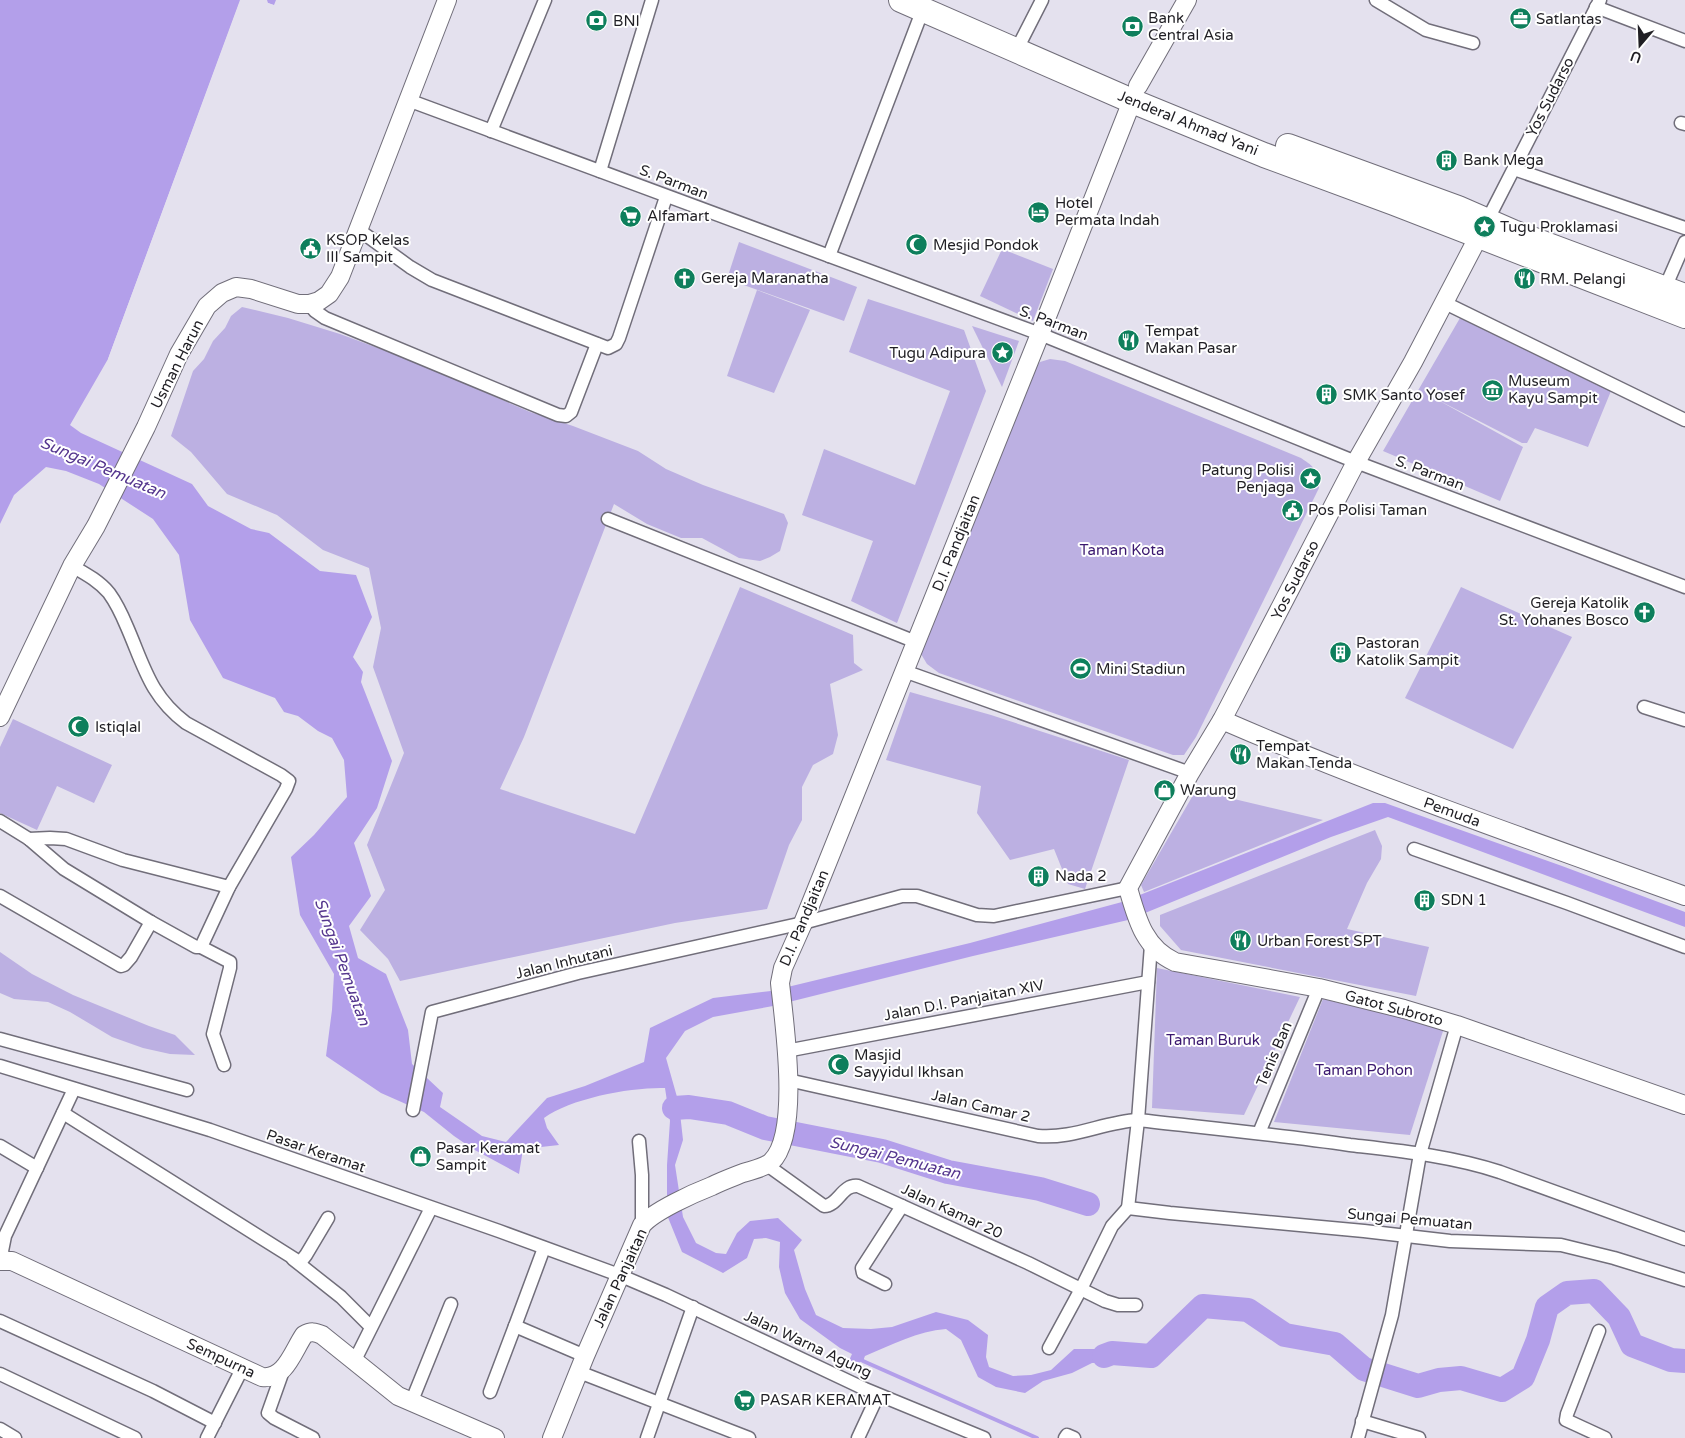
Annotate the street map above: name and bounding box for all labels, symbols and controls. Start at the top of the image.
office icon: Satlantas [1508,7,1532,31]
bank icon: BNI [585,9,609,33]
place label: Bank Central Asia [1148,9,1234,44]
place label: Satlantas [1536,10,1602,28]
place label: BNI [613,12,640,30]
bank icon: Bank Central Asia [1120,15,1144,39]
north arrow [1615,20,1665,70]
text: U [1628,47,1644,67]
street label: Yos Sudarso [1522,54,1578,140]
street label: Jenderal Ahmad Yani [1115,87,1261,159]
building icon: Bank Mega [1435,148,1459,172]
place label: Bank Mega [1463,151,1544,169]
street label: S. Parman [637,161,711,203]
place label: Hotel Permata Indah [1055,194,1159,229]
hotel icon: Hotel Permata Indah [1027,200,1051,224]
supermarket icon: Alfamart [619,204,643,228]
place label: Alfamart [647,207,710,225]
place icon: Tugu Proklamasi [1472,215,1496,239]
place label: Tugu Proklamasi [1500,218,1618,236]
place label: KSOP Kelas III Sampit [326,231,409,266]
mosque icon: Mesjid Pondok [905,233,929,257]
place label: Mesjid Pondok [933,236,1039,254]
public building icon: KSOP Kelas III Sampit [298,237,322,261]
church icon: Gereja Maranatha [673,266,697,290]
restaurant icon: RM. Pelangi [1512,267,1536,291]
place label: Gereja Maranatha [701,269,829,287]
place label: RM. Pelangi [1540,270,1626,288]
street label: S. Parman [1017,302,1091,344]
street label: Usman Harun [147,317,207,411]
place label: Tempat Makan Pasar [1145,322,1237,357]
restaurant icon: Tempat Makan Pasar [1117,328,1141,352]
place icon: Tugu Adipura [990,341,1014,365]
place label: Tugu Adipura [889,344,986,362]
place label: Museum Kayu Sampit [1508,372,1598,407]
museum icon: Museum Kayu Sampit [1480,378,1504,402]
building icon: SMK Santo Yosef [1315,383,1339,407]
place label: SMK Santo Yosef [1343,386,1465,404]
water label: Sungai Pemuatan [37,433,170,504]
street label: S. Parman [1393,452,1467,494]
place label: Patung Polisi Penjaga [1201,461,1294,496]
place icon: Patung Polisi Penjaga [1298,467,1322,491]
street label: D.I. Pandjaitan [928,492,984,594]
public building icon: Pos Polisi Taman [1280,498,1304,522]
place label: Pos Polisi Taman [1308,501,1427,519]
street label: Yos Sudarso [1267,537,1323,623]
park label: Taman Kota [1080,541,1164,559]
place label: Gereja Katolik St. Yohanes Bosco [1499,594,1629,629]
church icon: Gereja Katolik St. Yohanes Bosco [1633,600,1657,624]
place label: Pastoran Katolik Sampit [1356,634,1459,669]
building icon: Pastoran Katolik Sampit [1328,640,1352,664]
sports icon: Mini Stadiun [1068,657,1092,681]
place label: Mini Stadiun [1096,660,1185,678]
mosque icon: Istiqlal [67,715,91,739]
place label: Istiqlal [95,718,141,736]
place label: Tempat Makan Tenda [1256,737,1352,772]
restaurant icon: Tempat Makan Tenda [1228,743,1252,767]
shop icon: Warung [1152,778,1176,802]
place label: Warung [1180,781,1236,799]
street label: Pemuda [1421,793,1483,831]
building icon: Nada 2 [1027,864,1051,888]
street label: D.I. Pandjaitan [776,867,832,969]
place label: Nada 2 [1055,867,1107,885]
building icon: SDN 1 [1413,888,1437,912]
place label: SDN 1 [1441,891,1487,909]
water label: Sungai Pemuatan [310,896,375,1030]
restaurant icon: Urban Forest SPT [1229,929,1253,953]
place label: Urban Forest SPT [1257,932,1382,950]
street label: Jalan Inhutani [514,941,614,983]
street label: Jalan D.I. Panjaitan XIV [882,976,1046,1024]
street label: Gatot Subroto [1343,986,1445,1030]
street label: Tenis Ban [1252,1019,1296,1089]
park label: Taman Buruk [1166,1031,1260,1049]
place label: Masjid Sayyidul Ikhsan [854,1046,964,1081]
mosque icon: Masjid Sayyidul Ikhsan [826,1052,850,1076]
park label: Taman Pohon [1315,1061,1413,1079]
street label: Jalan Camar 2 [930,1086,1032,1126]
street label: Pasar Keramat [264,1126,368,1177]
water label: Sungai Pemuatan [828,1132,964,1184]
place label: Pasar Keramat Sampit [436,1139,540,1174]
shop icon: Pasar Keramat Sampit [408,1145,432,1169]
street label: Jalan Kamar 20 [898,1180,1006,1242]
street label: Sungai Pemuatan [1347,1205,1473,1233]
street label: Jalan Panjaitan [589,1226,651,1330]
street label: Jalan Warna Agung [741,1306,875,1382]
street label: Sempurna [184,1334,258,1382]
supermarket icon: PASAR KERAMAT [732,1388,756,1412]
place label: PASAR KERAMAT [760,1391,891,1409]

